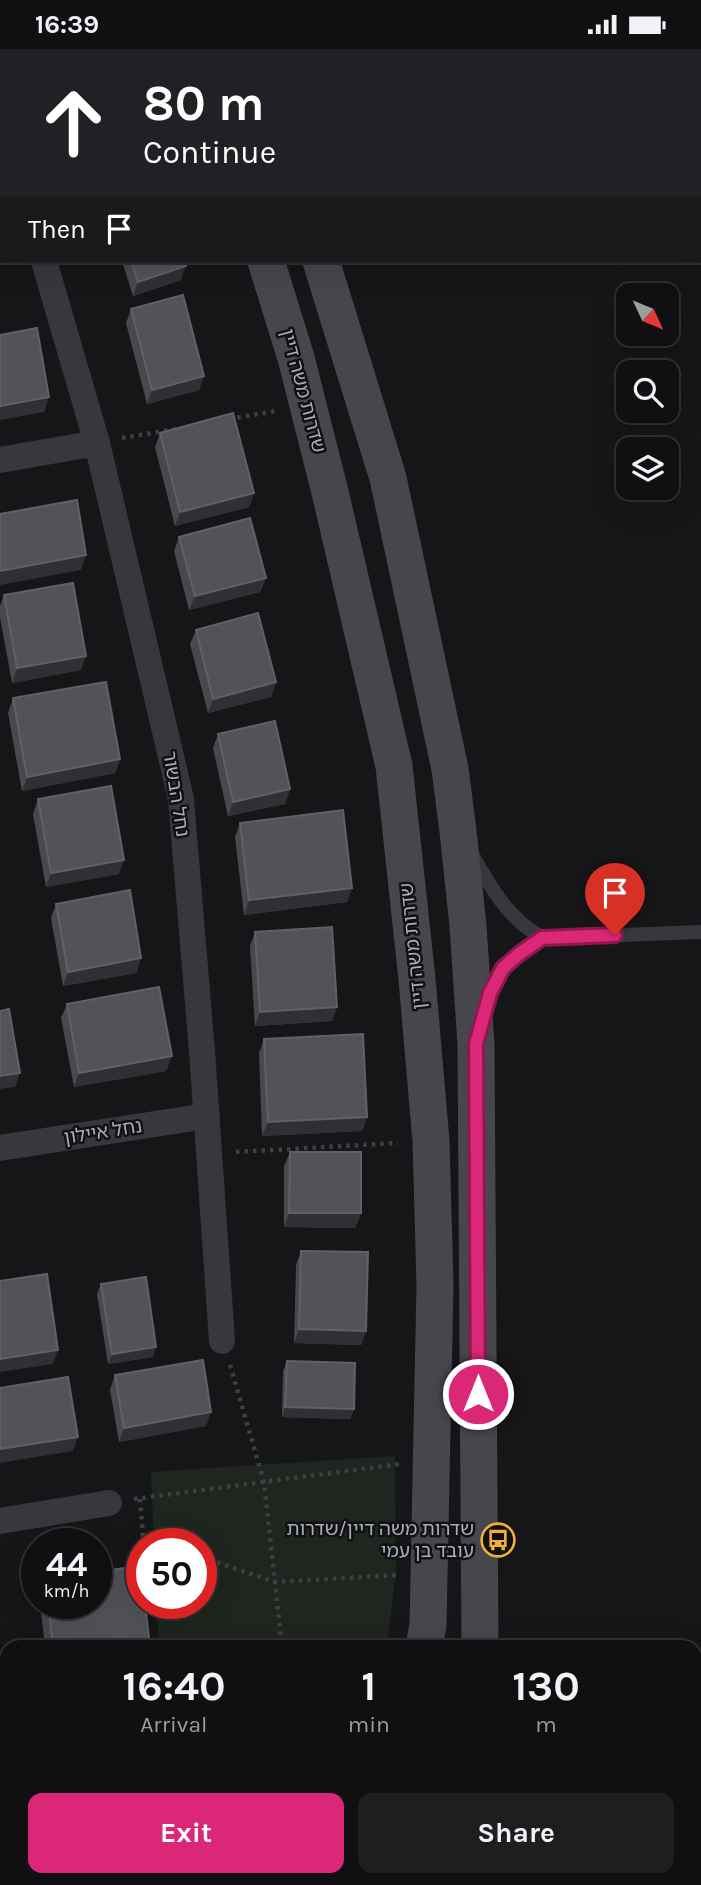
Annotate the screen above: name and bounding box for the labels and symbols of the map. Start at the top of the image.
north arrow [616,283,679,347]
street label: שדרות משה דיין [276,327,330,455]
street label: נחל הבשור [158,750,194,838]
pin [585,863,645,935]
street label: שדרות משה דיין [395,882,431,1010]
street label: נחל איילון [62,1115,144,1149]
position arrow [441,1357,515,1431]
place label: שדרות משה דיין/שדרות עובד בן עמי [286,1518,474,1562]
bus stop icon: שדרות משה דיין/שדרות עובד בן עמי [479,1521,517,1559]
speed limit sign: 50 [126,1528,217,1619]

